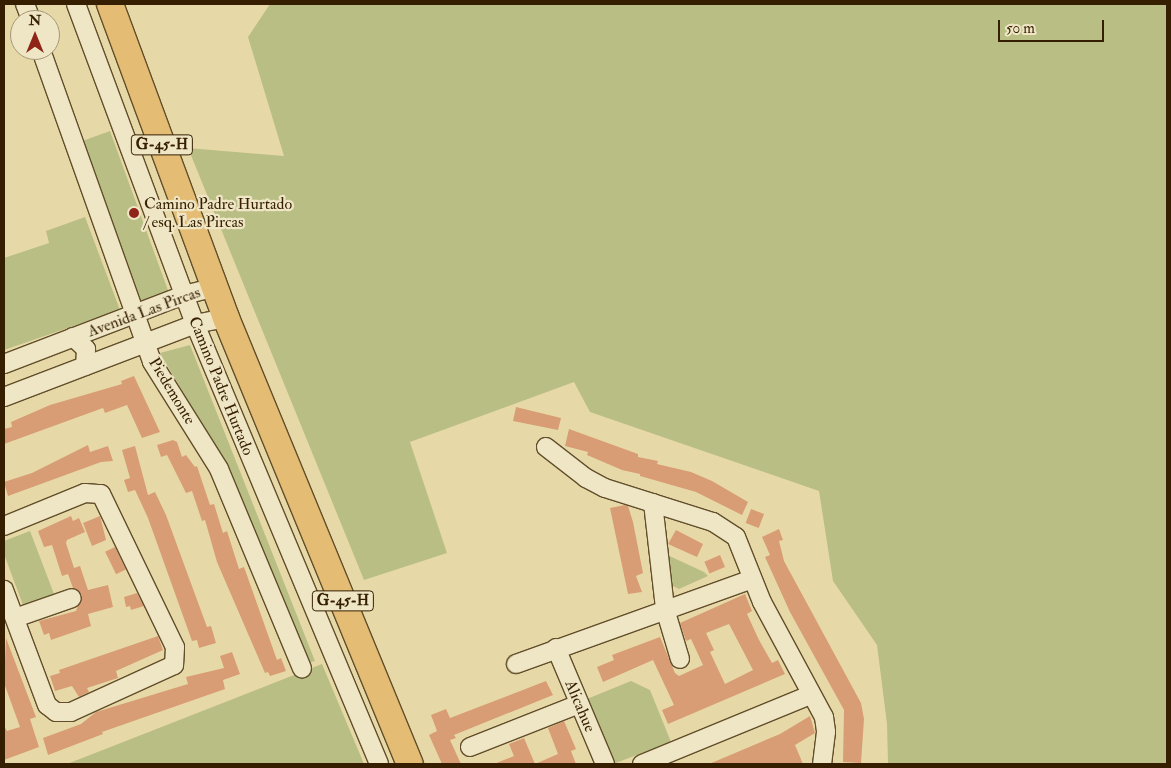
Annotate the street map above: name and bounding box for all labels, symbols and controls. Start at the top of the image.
north arrow [10,10,60,60]
scale bar [1001,10,1107,42]
text: N [29,12,41,29]
text: 50 m [1006,19,1035,38]
road number: G-45-H [131,132,193,158]
place label: Camino Padre Hurtado / esq. Las Pircas [144,194,292,232]
marker: Camino Padre Hurtado / esq. Las Pircas [128,207,140,219]
street label: Avenida Las Pircas [85,283,203,341]
street label: Camino Padre Hurtado [184,314,258,458]
street label: Piedemonte [145,354,199,428]
road number: G-45-H [312,588,374,614]
street label: Alicahue [560,677,600,735]

